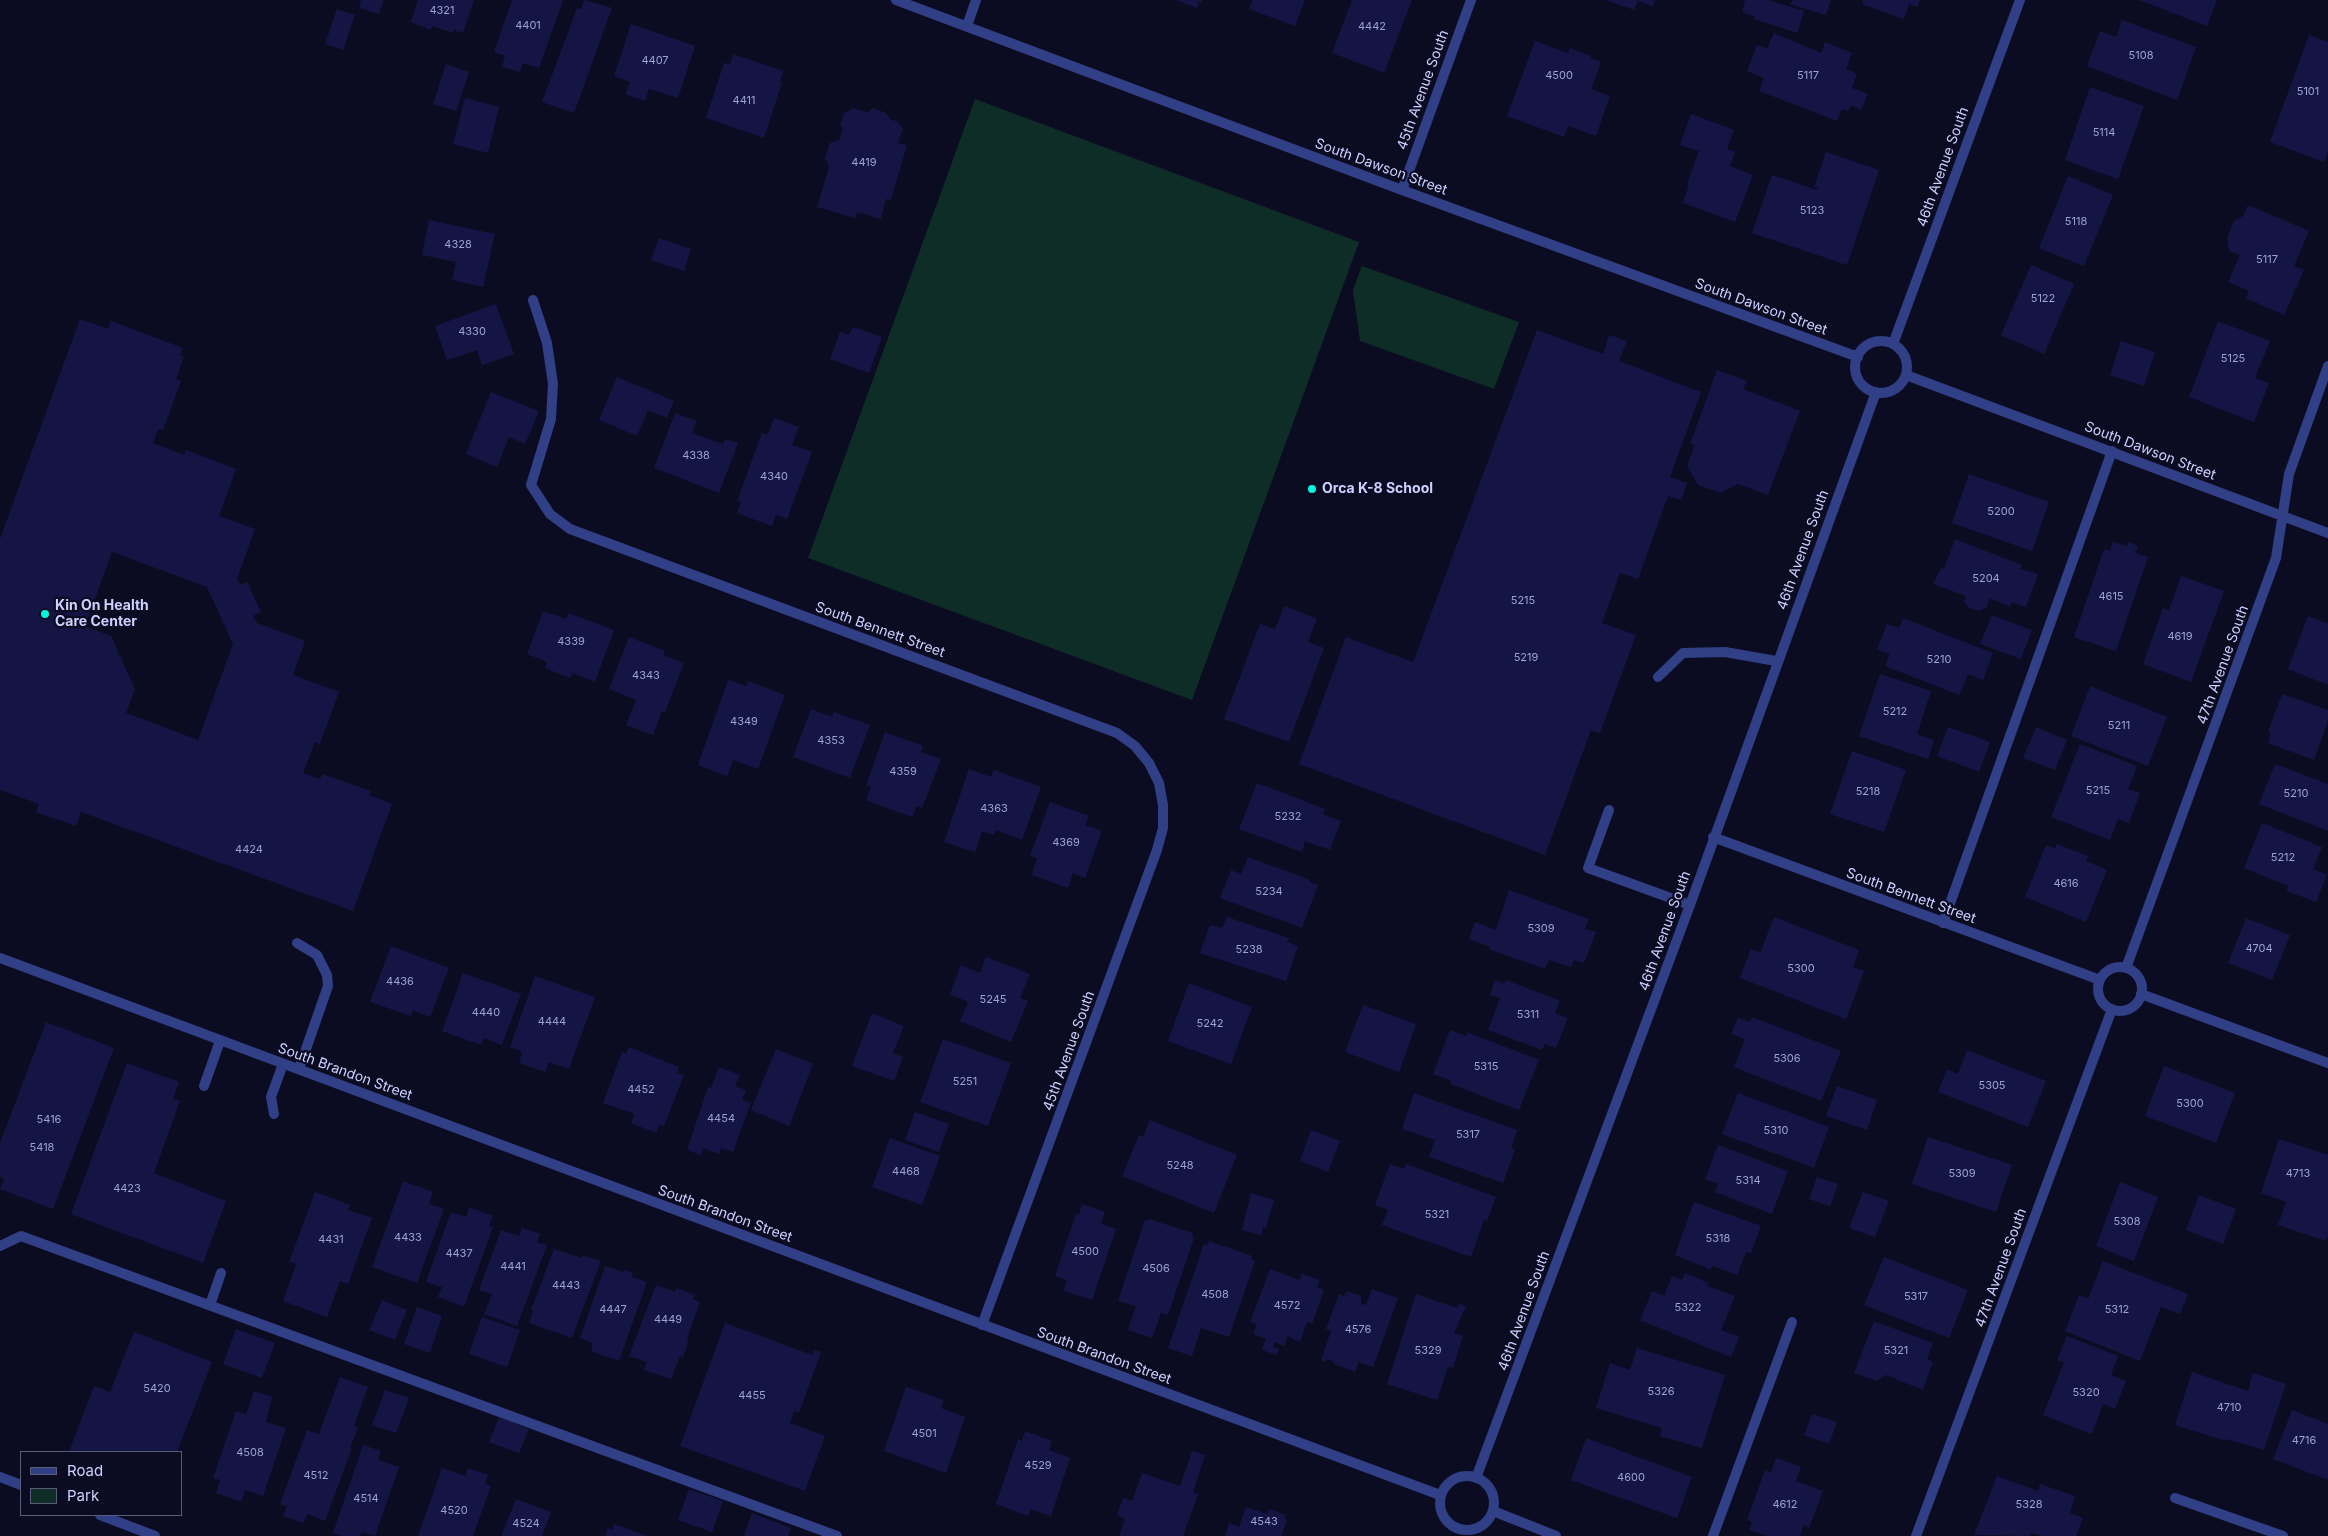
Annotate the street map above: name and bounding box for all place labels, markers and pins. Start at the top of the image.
place label: Orca K-8 School [1322,481,1433,497]
marker: Orca K-8 School [1306,483,1318,495]
place label: Kin On Health Care Center [55,598,149,630]
marker: Kin On Health Care Center [39,608,51,620]

